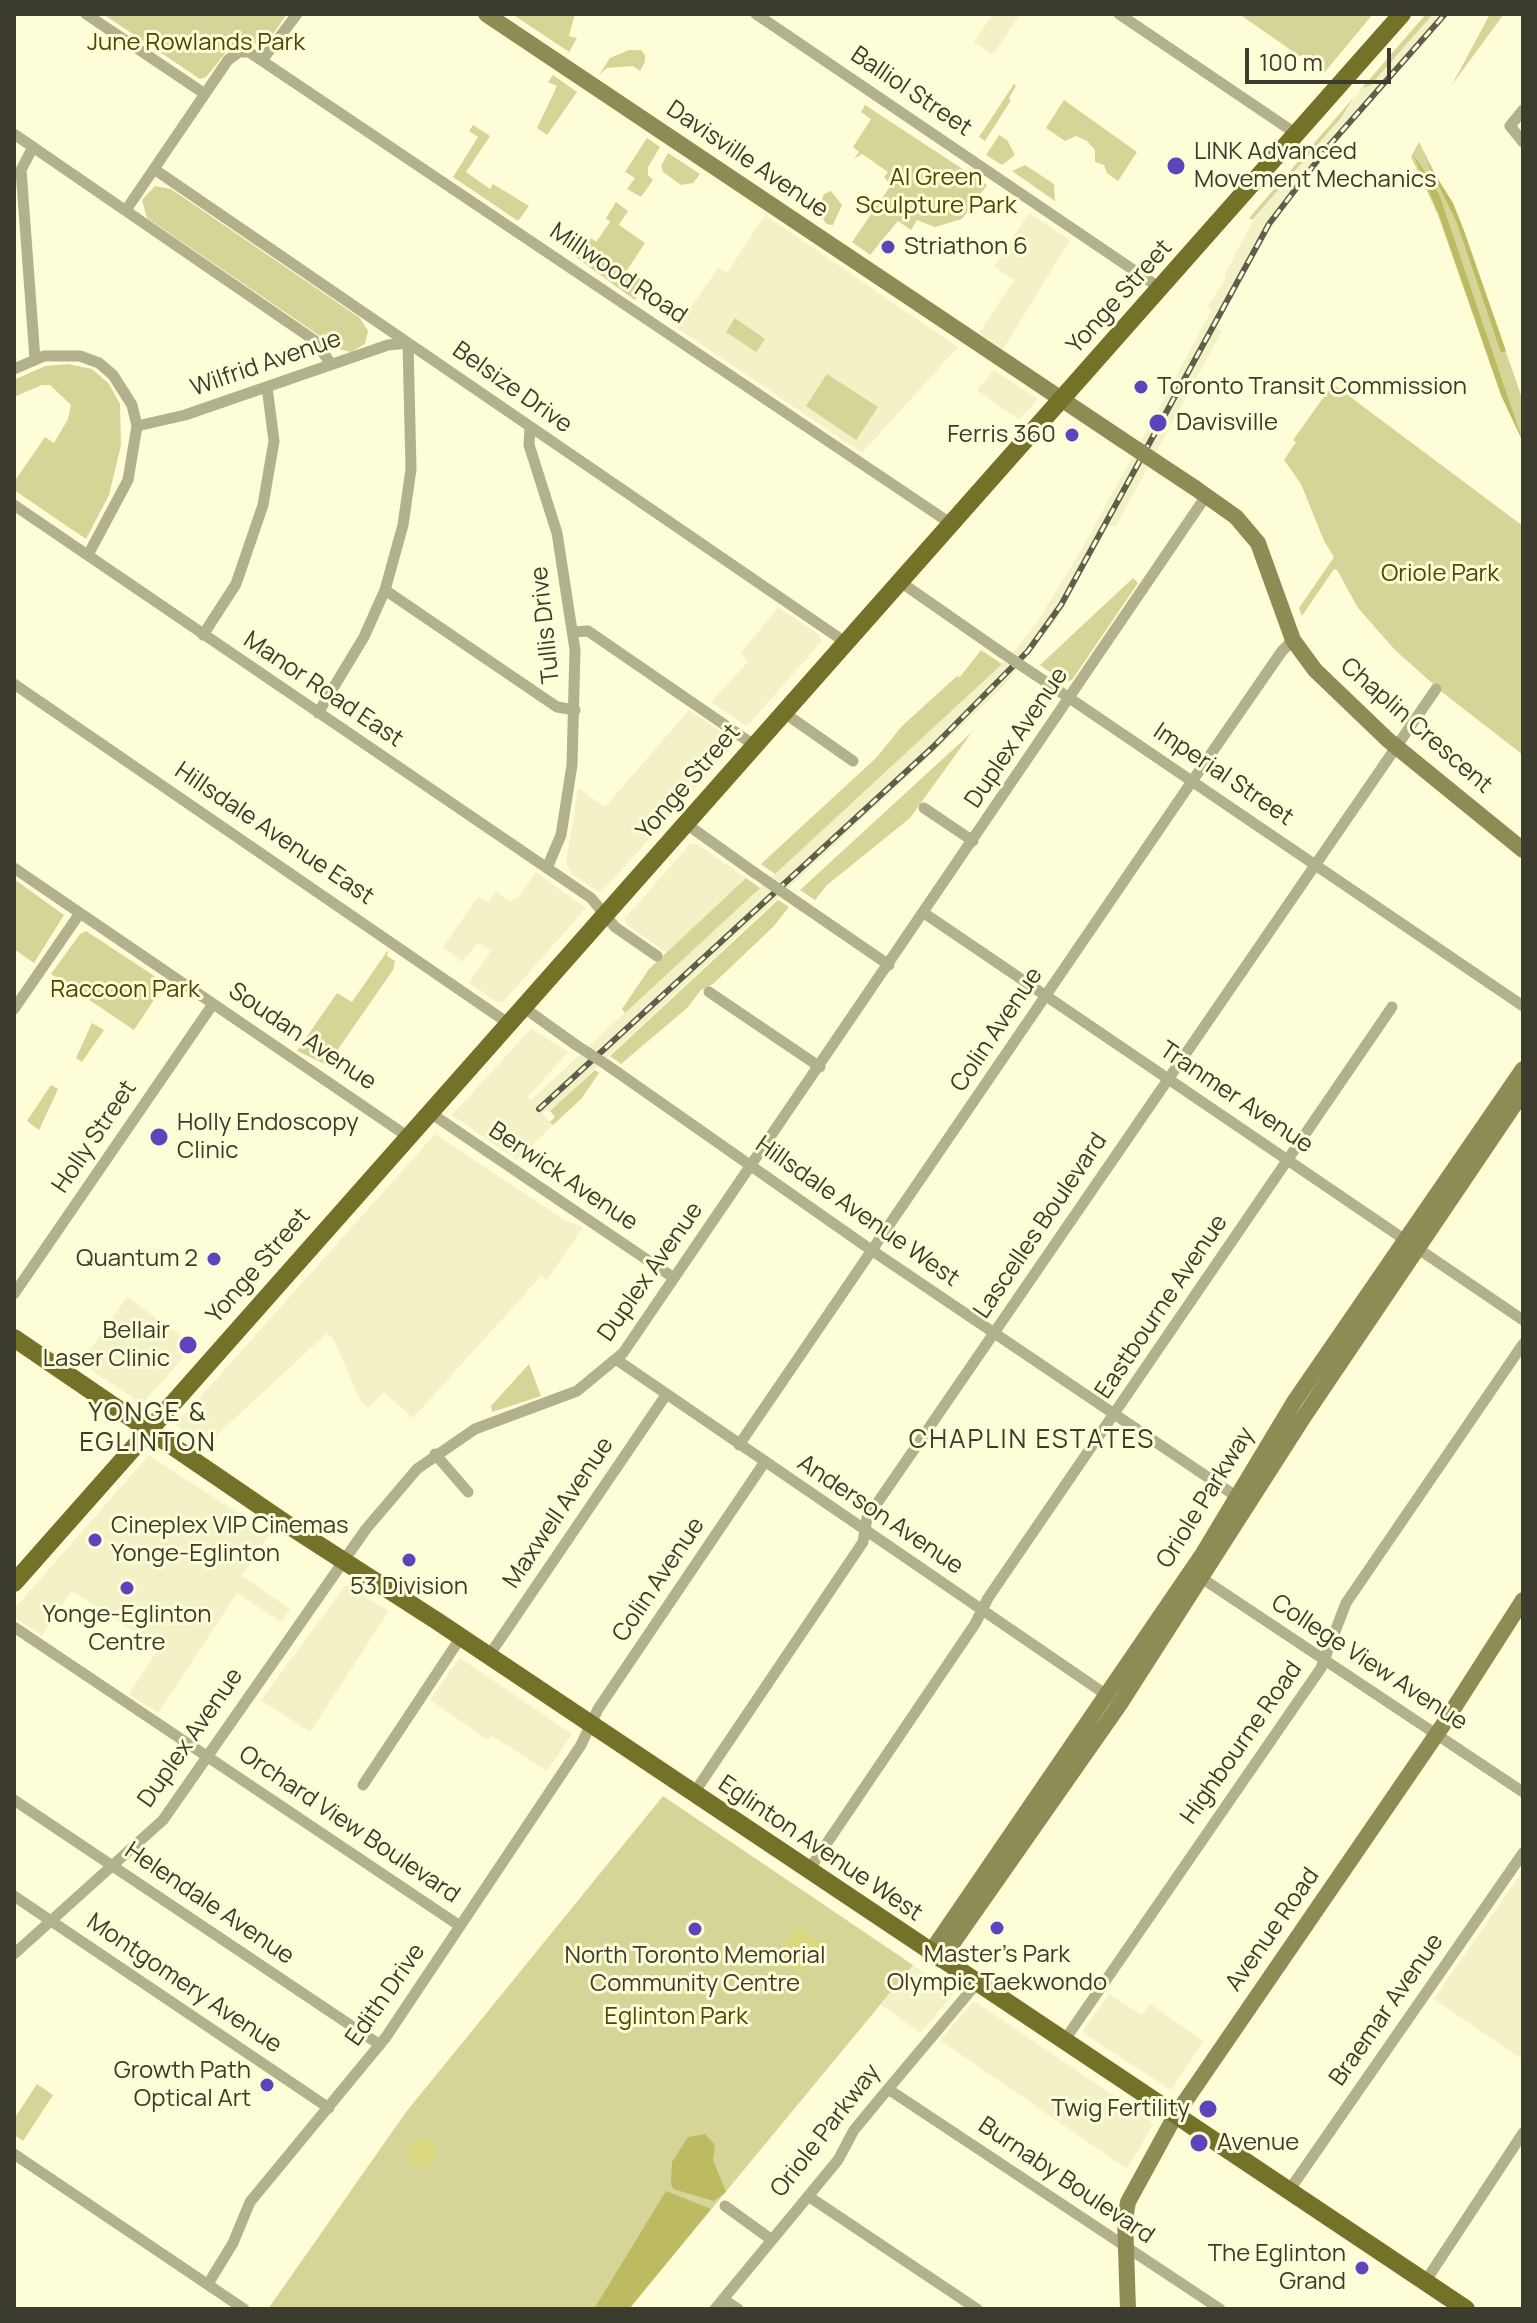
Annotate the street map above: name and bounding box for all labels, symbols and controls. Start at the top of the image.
park label: June Rowlands Park [87,29,305,57]
scale bar [1249,32,1395,82]
street label: Balliol Street [845,41,977,143]
text: 100 m [1259,45,1323,78]
street label: Davisville Avenue [661,95,833,225]
place label: LINK Advanced Movement Mechanics [1194,138,1437,194]
marker: LINK Advanced Movement Mechanics [1165,155,1187,177]
park label: Al Green Sculpture Park [855,164,1017,220]
street label: Millwood Road [544,218,692,330]
place label: Striathon 6 [904,233,1028,261]
street label: Yonge Street [1061,234,1179,360]
marker: Striathon 6 [879,238,897,256]
street label: Wilfrid Avenue [187,325,345,403]
street label: Belsize Drive [447,336,577,440]
place label: Toronto Transit Commission [1157,373,1467,401]
marker: Toronto Transit Commission [1132,378,1150,396]
place label: Davisville [1176,409,1278,437]
marker: Davisville [1147,412,1169,434]
place label: Ferris 360 [947,421,1056,449]
marker: Ferris 360 [1063,426,1081,444]
park label: Oriole Park [1381,560,1499,588]
street label: Tullis Drive [526,565,566,685]
street label: Manor Road East [238,626,408,754]
street label: Chaplin Crescent [1334,652,1498,800]
street label: Duplex Avenue [959,662,1075,814]
street label: Yonge Street [631,718,747,846]
street label: Imperial Street [1148,718,1298,832]
street label: Hillsdale Avenue East [169,757,379,911]
street label: Colin Avenue [945,962,1049,1098]
park label: Raccoon Park [50,976,200,1004]
street label: Soudan Avenue [223,977,381,1097]
street label: Tranmer Avenue [1154,1036,1318,1160]
street label: Holly Street [47,1075,143,1199]
place label: Holly Endoscopy Clinic [177,1109,359,1165]
street label: Berwick Avenue [483,1117,643,1237]
marker: Holly Endoscopy Clinic [148,1126,170,1148]
street label: Lascelles Boulevard [968,1128,1114,1324]
street label: Hillsdale Avenue West [750,1131,964,1293]
street label: Duplex Avenue [592,1197,710,1347]
street label: Yonge Street [201,1202,317,1330]
street label: Eastbourne Avenue [1090,1210,1234,1404]
place label: Quantum 2 [76,1245,198,1273]
marker: Quantum 2 [205,1250,223,1268]
place label: Bellair Laser Clinic [43,1317,170,1373]
marker: Bellair Laser Clinic [177,1334,199,1356]
district label: YONGE & EGLINTON [79,1398,217,1460]
street label: Oriole Parkway [1151,1422,1261,1574]
district label: CHAPLIN ESTATES [909,1425,1155,1457]
street label: Maxwell Avenue [498,1432,620,1594]
street label: Anderson Avenue [792,1449,968,1581]
place label: Cineplex VIP Cinemas Yonge-Eglinton [111,1512,349,1568]
street label: Colin Avenue [607,1512,711,1648]
marker: Cineplex VIP Cinemas Yonge-Eglinton [86,1531,104,1549]
marker: 53 Division [400,1551,418,1569]
place label: 53 Division [350,1573,468,1601]
marker: Yonge-Eglinton Centre [118,1579,136,1597]
street label: College View Avenue [1265,1589,1473,1737]
place label: Yonge-Eglinton Centre [42,1601,212,1657]
street label: Highbourne Road [1175,1656,1309,1830]
street label: Duplex Avenue [132,1663,250,1813]
street label: Orchard View Boulevard [233,1740,465,1910]
street label: Eglinton Avenue West [712,1770,928,1928]
street label: Helendale Avenue [119,1837,299,1971]
street label: Avenue Road [1220,1863,1326,1997]
street label: Montgomery Avenue [81,1908,287,2060]
marker: Master’s Park Olympic Taekwondo [988,1919,1006,1937]
marker: North Toronto Memorial Community Centre [686,1920,704,1938]
street label: Braemar Avenue [1324,1928,1450,2092]
street label: Edith Drive [340,1938,432,2052]
place label: Master’s Park Olympic Taekwondo [887,1941,1107,1997]
place label: North Toronto Memorial Community Centre [564,1942,826,1998]
park label: Eglinton Park [604,2003,748,2031]
place label: Growth Path Optical Art [114,2057,251,2113]
street label: Oriole Parkway [765,2059,887,2203]
marker: Growth Path Optical Art [258,2076,276,2094]
place label: Twig Fertility [1051,2095,1190,2123]
marker: Twig Fertility [1197,2098,1219,2120]
street label: Burnaby Boulevard [973,2111,1159,2251]
place label: Avenue [1217,2129,1299,2157]
marker: Avenue [1188,2132,1210,2154]
place label: The Eglinton Grand [1208,2240,1346,2296]
marker: The Eglinton Grand [1353,2259,1371,2277]

